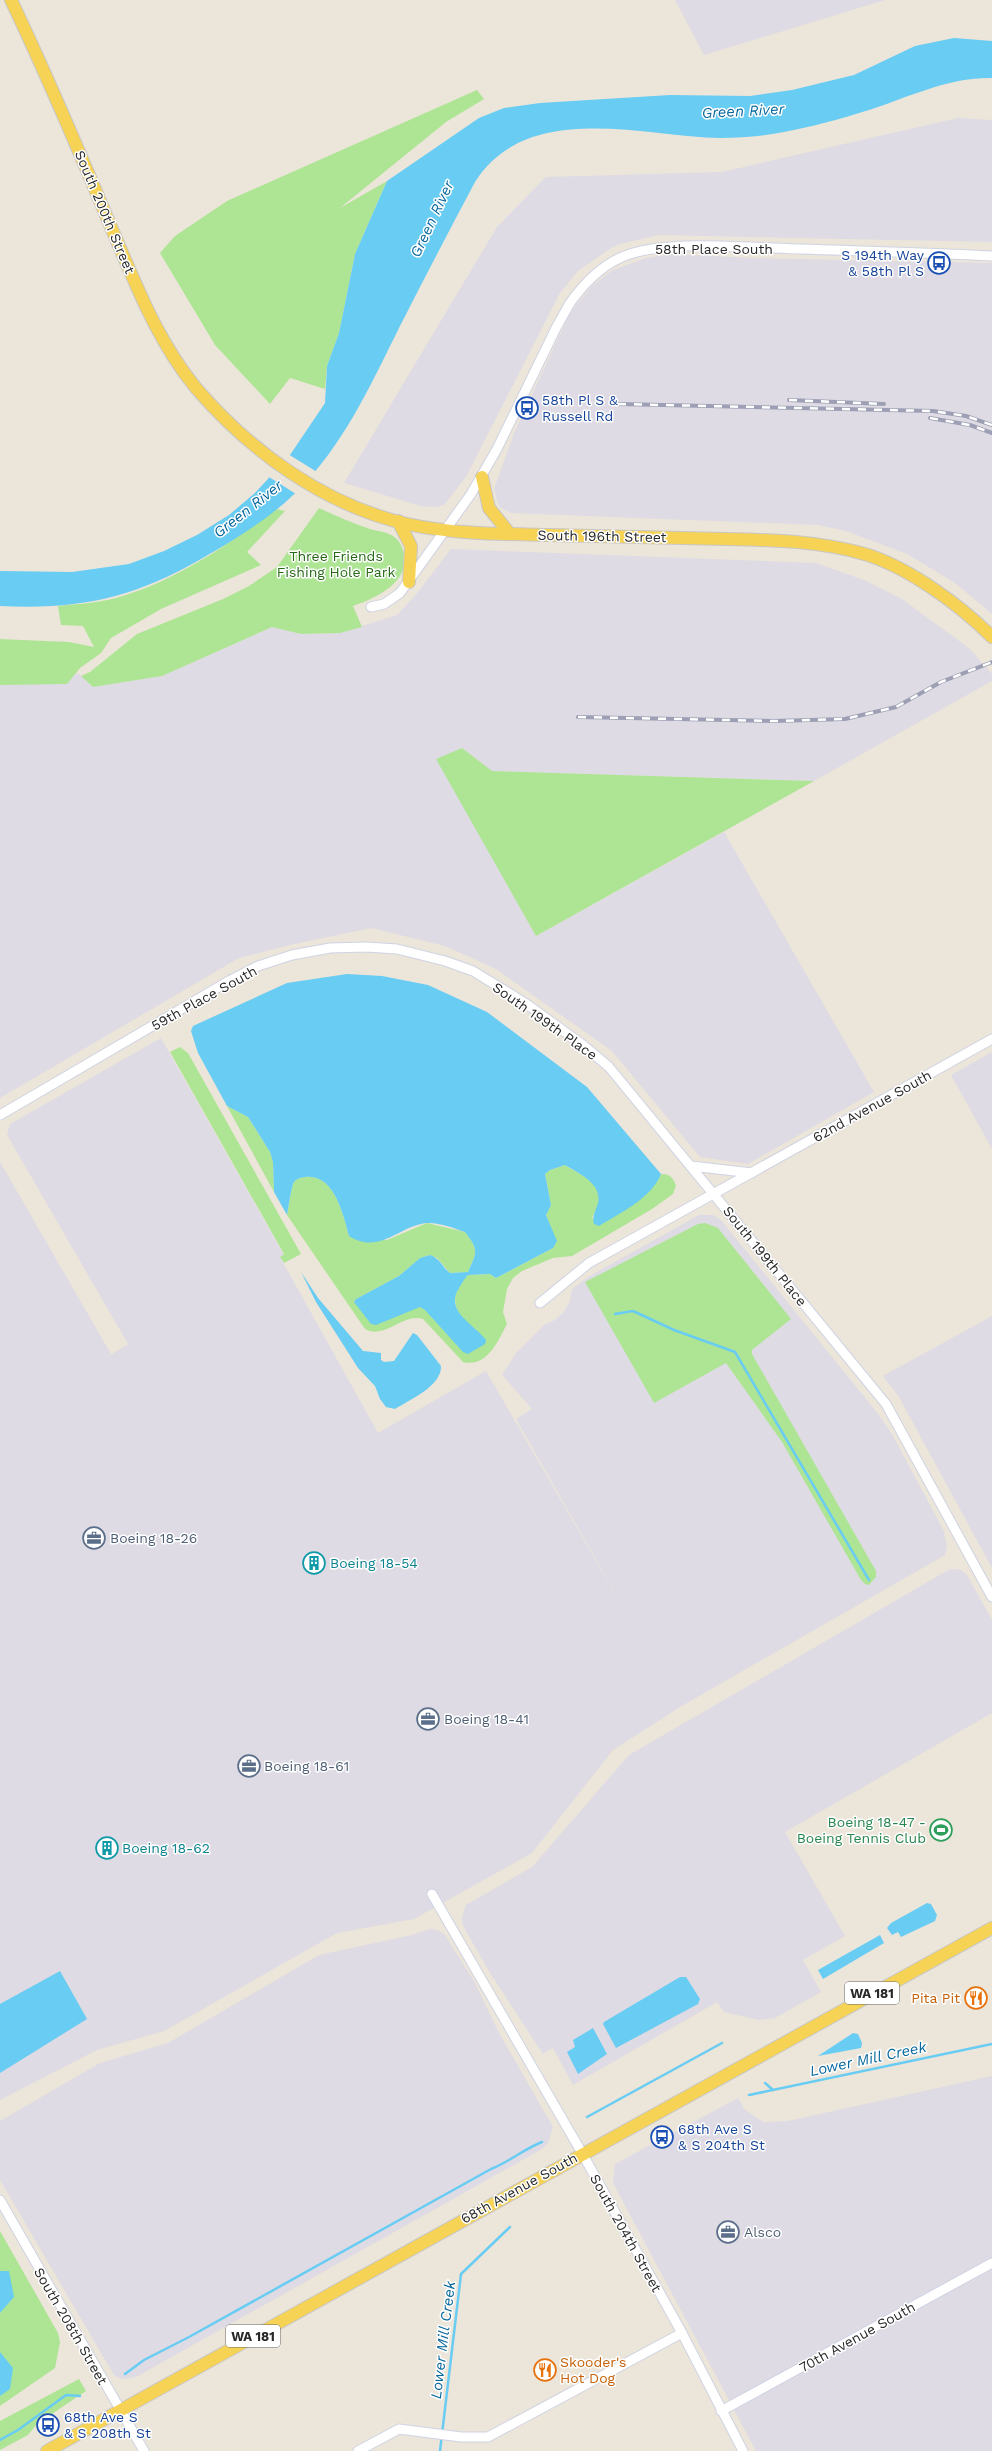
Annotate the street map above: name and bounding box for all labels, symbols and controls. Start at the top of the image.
water label: Green River [701,100,786,122]
street label: South 200th Street [72,148,138,276]
water label: Green River [406,177,458,260]
street label: 58th Place South [655,241,773,257]
place label: S 194th Way & 58th Pl S [841,247,925,279]
bus stop icon: S 194th Way & 58th Pl S [926,250,952,276]
place label: 58th Pl S & Russell Rd [542,392,618,424]
bus stop icon: 58th Pl S & Russell Rd [514,395,540,421]
water label: Green River [210,476,287,542]
street label: South 196th Street [537,527,667,545]
park label: Three Friends Fishing Hole Park [277,548,395,580]
street label: 59th Place South [148,962,260,1034]
street label: South 199th Place [490,979,600,1063]
street label: 62nd Avenue South [810,1067,934,1145]
street label: South 199th Place [720,1203,810,1309]
office icon: Boeing 18-26 [81,1525,107,1551]
place label: Boeing 18-26 [110,1530,197,1546]
building icon: Boeing 18-54 [301,1550,327,1576]
place label: Boeing 18-54 [330,1555,418,1571]
office icon: Boeing 18-41 [415,1706,441,1732]
place label: Boeing 18-41 [444,1711,529,1727]
office icon: Boeing 18-61 [236,1753,262,1779]
place label: Boeing 18-61 [264,1758,349,1774]
place label: Boeing 18-47 - Boeing Tennis Club [797,1814,926,1846]
sports icon: Boeing 18-47 - Boeing Tennis Club [928,1817,954,1843]
building icon: Boeing 18-62 [94,1835,120,1861]
place label: Boeing 18-62 [122,1840,210,1856]
road number: WA 181 [845,1982,899,2004]
restaurant icon: Pita Pit [963,1985,989,2011]
place label: Pita Pit [911,1990,960,2006]
water label: Lower Mill Creek [808,2038,929,2080]
place label: 68th Ave S & S 204th St [678,2121,765,2153]
bus stop icon: 68th Ave S & S 204th St [649,2124,675,2150]
street label: 68th Avenue South [458,2149,580,2227]
street label: South 204th Street [587,2171,665,2295]
office icon: Alsco [715,2219,741,2245]
place label: Alsco [744,2224,781,2240]
street label: South 208th Street [31,2265,111,2387]
water label: Lower Mill Creek [427,2279,459,2400]
street label: 70th Avenue South [796,2299,918,2375]
road number: WA 181 [226,2325,280,2347]
place label: Skooder's Hot Dog [560,2354,627,2386]
restaurant icon: Skooder's Hot Dog [532,2357,558,2383]
place label: 68th Ave S & S 208th St [64,2409,151,2441]
bus stop icon: 68th Ave S & S 208th St [35,2412,61,2438]

